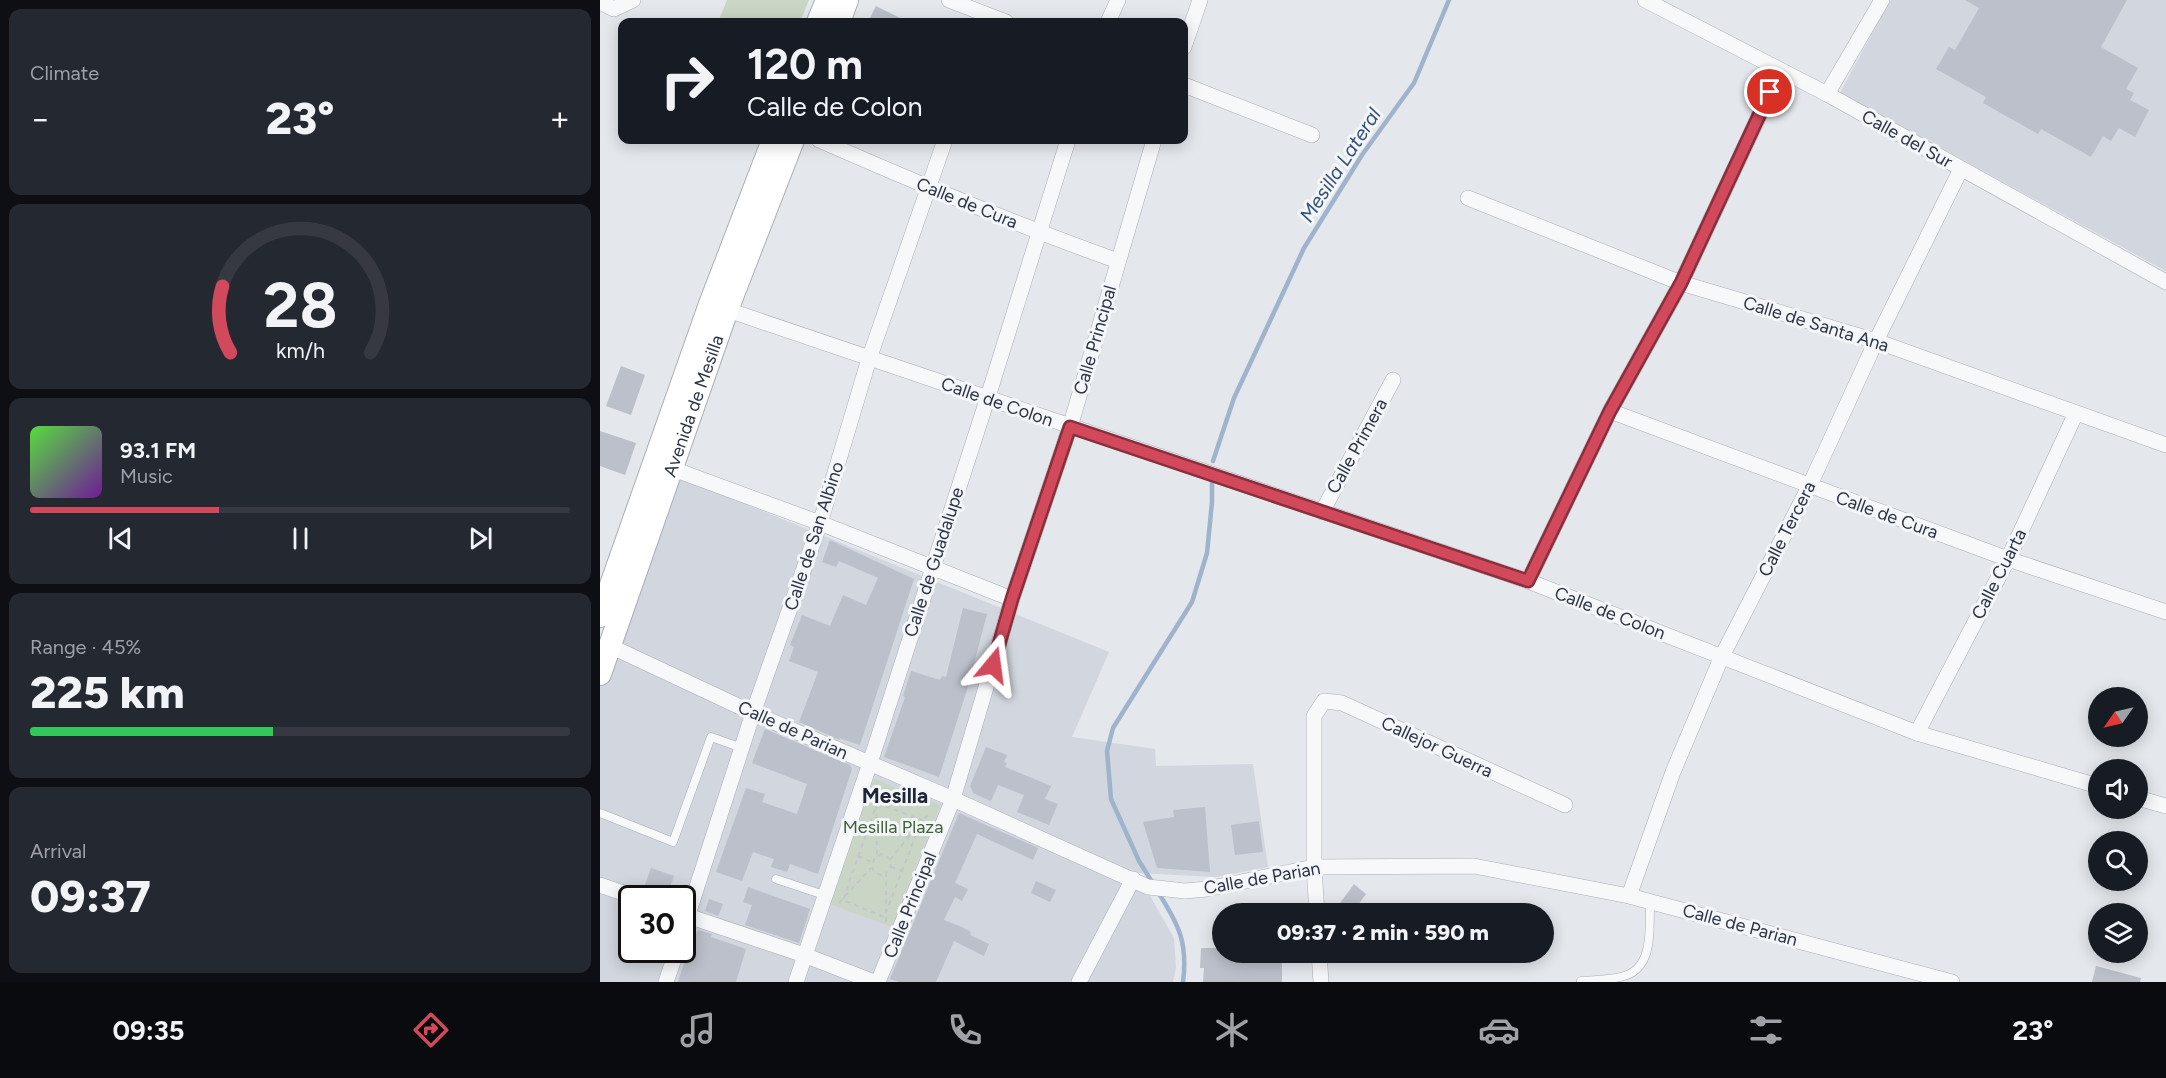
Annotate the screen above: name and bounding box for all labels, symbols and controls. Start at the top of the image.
text: 120 m [747,39,863,90]
icon: right [648,42,726,120]
text: Climate [30,61,99,85]
pin [1744,66,1795,117]
icon: arrive [1753,75,1786,108]
text: Calle de Colon [747,90,923,123]
text: 23° [266,91,334,145]
text: − [30,99,51,138]
text: + [549,99,570,138]
water label: Mesilla Lateral [1294,103,1386,227]
street label: Calle del Sur [1858,105,1956,173]
street label: Calle de Cura [913,173,1021,233]
text: 28 [263,269,337,344]
street label: Calle Principal [1069,283,1121,397]
street label: Calle de Santa Ana [1740,291,1892,357]
street label: Avenida de Mesilla [659,332,728,480]
text: km/h [276,339,324,364]
street label: Calle de Colon [938,373,1056,431]
street label: Calle Primera [1322,395,1392,497]
text: 93.1 FM [120,437,196,464]
street label: Calle de San Albino [780,459,848,613]
text: Music [120,464,173,488]
street label: Calle Tercera [1754,478,1820,580]
street label: Calle de Guadalupe [899,484,969,640]
street label: Calle de Cura [1833,486,1941,544]
icon: previous [104,522,137,555]
icon: pause [284,522,317,555]
icon: next [464,522,497,555]
street label: Calle Cuarta [1967,525,2031,623]
street label: Calle de Colon [1551,582,1669,644]
position arrow [961,633,1025,697]
text: Range · 45% [30,635,141,659]
text: 225 km [30,665,185,719]
north arrow [2088,687,2148,747]
map controls [2088,687,2148,963]
street label: Calle de Parian [735,696,851,764]
street label: Callejor Guerra [1378,712,1496,782]
button: sound [2088,759,2148,819]
district label: Mesilla [862,783,928,808]
park label: Mesilla Plaza [843,816,943,838]
button: search [2088,831,2148,891]
text: Arrival [30,839,86,863]
street label: Calle Principal [879,849,941,961]
street label: Calle de Parian [1202,857,1322,899]
text: 09:37 [30,869,151,923]
speed limit sign: 30 [618,885,696,963]
street label: Calle de Parian [1680,899,1800,951]
button: layers [2088,903,2148,963]
text: 09:37 · 2 min · 590 m [1277,919,1489,946]
icon: directions [410,1009,452,1051]
icon: music [677,1009,719,1051]
icon: phone [944,1009,986,1051]
icon: climate [1211,1009,1253,1051]
icon: car [1478,1009,1520,1051]
icon: filters [1745,1009,1787,1051]
text: 09:35 [113,1014,185,1047]
text: 23° [2013,1014,2053,1047]

